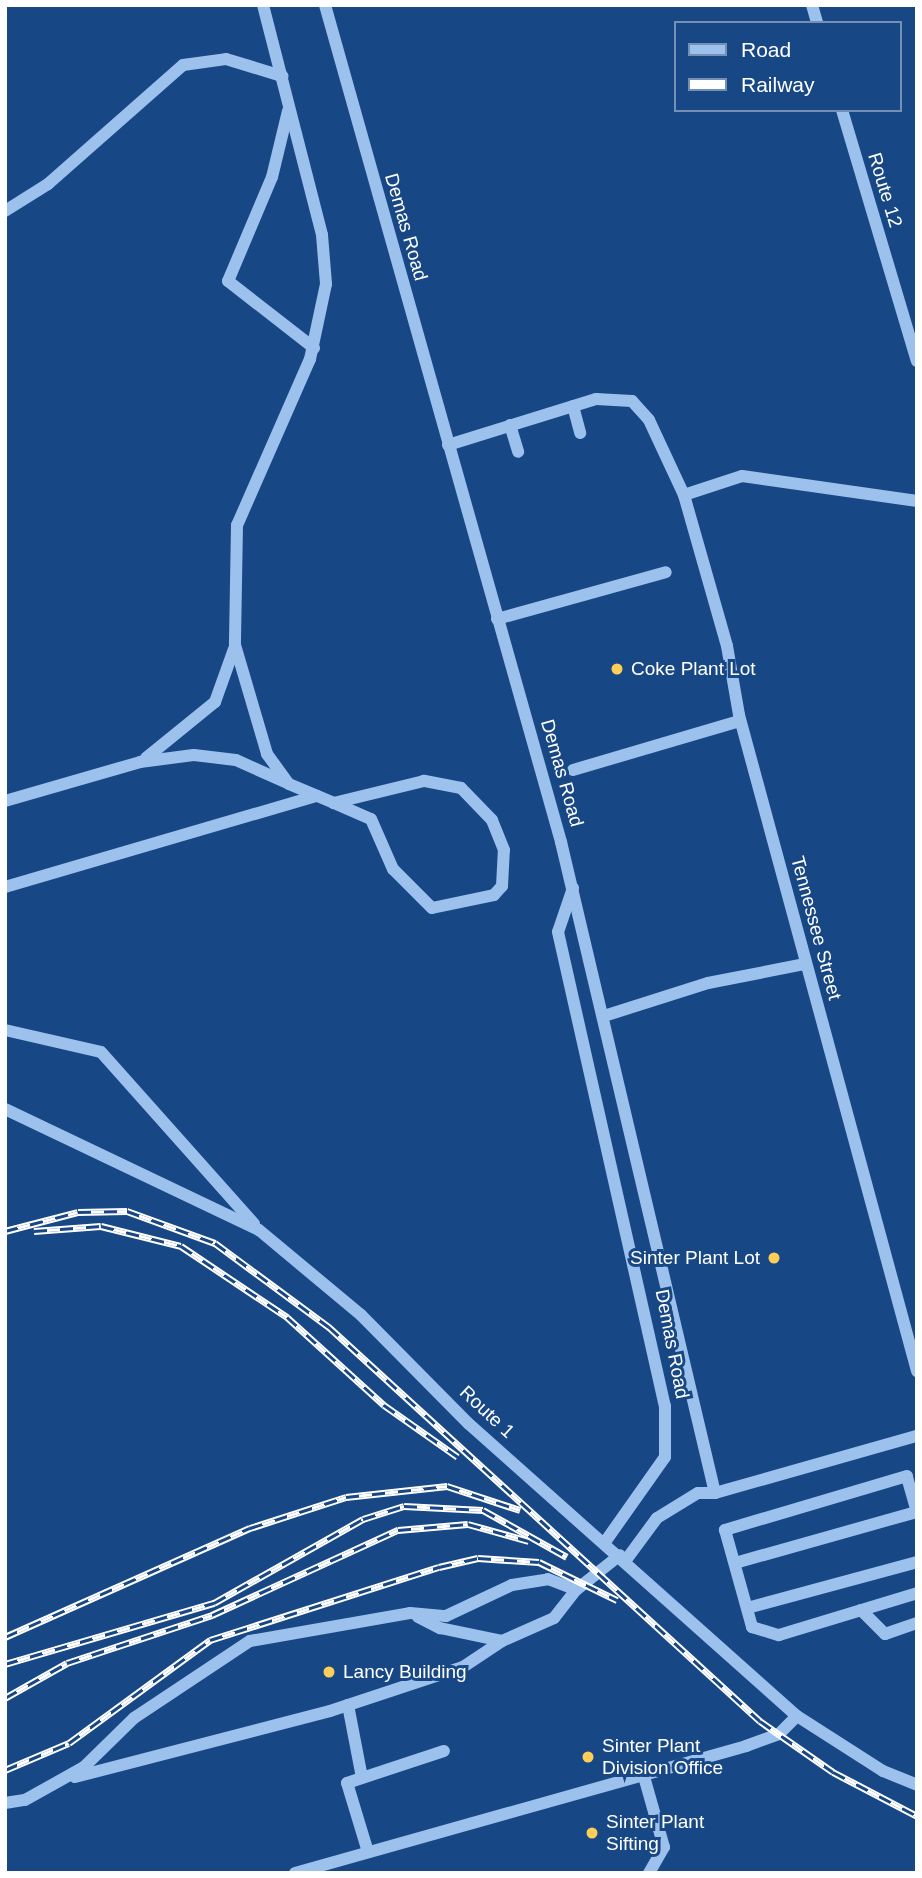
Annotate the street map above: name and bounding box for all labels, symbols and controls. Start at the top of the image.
legend [674,21,901,112]
text: Road [741,38,791,61]
text: Railway [741,73,815,96]
street label: Route 12 [863,150,907,230]
street label: Demas Road [380,171,432,283]
place label: Coke Plant Lot [631,658,756,680]
marker: Coke Plant Lot [609,661,625,677]
street label: Demas Road [536,717,588,829]
street label: Tennessee Street [786,854,846,1002]
place label: Sinter Plant Lot [630,1247,760,1269]
marker: Sinter Plant Lot [766,1250,782,1266]
street label: Demas Road [650,1287,694,1401]
street label: Route 1 [455,1381,519,1443]
place label: Lancy Building [343,1661,467,1683]
marker: Lancy Building [321,1664,337,1680]
place label: Sinter Plant Division Office [602,1735,723,1779]
marker: Sinter Plant Division Office [580,1749,596,1765]
place label: Sinter Plant Sifting [606,1811,704,1855]
marker: Sinter Plant Sifting [584,1825,600,1841]

